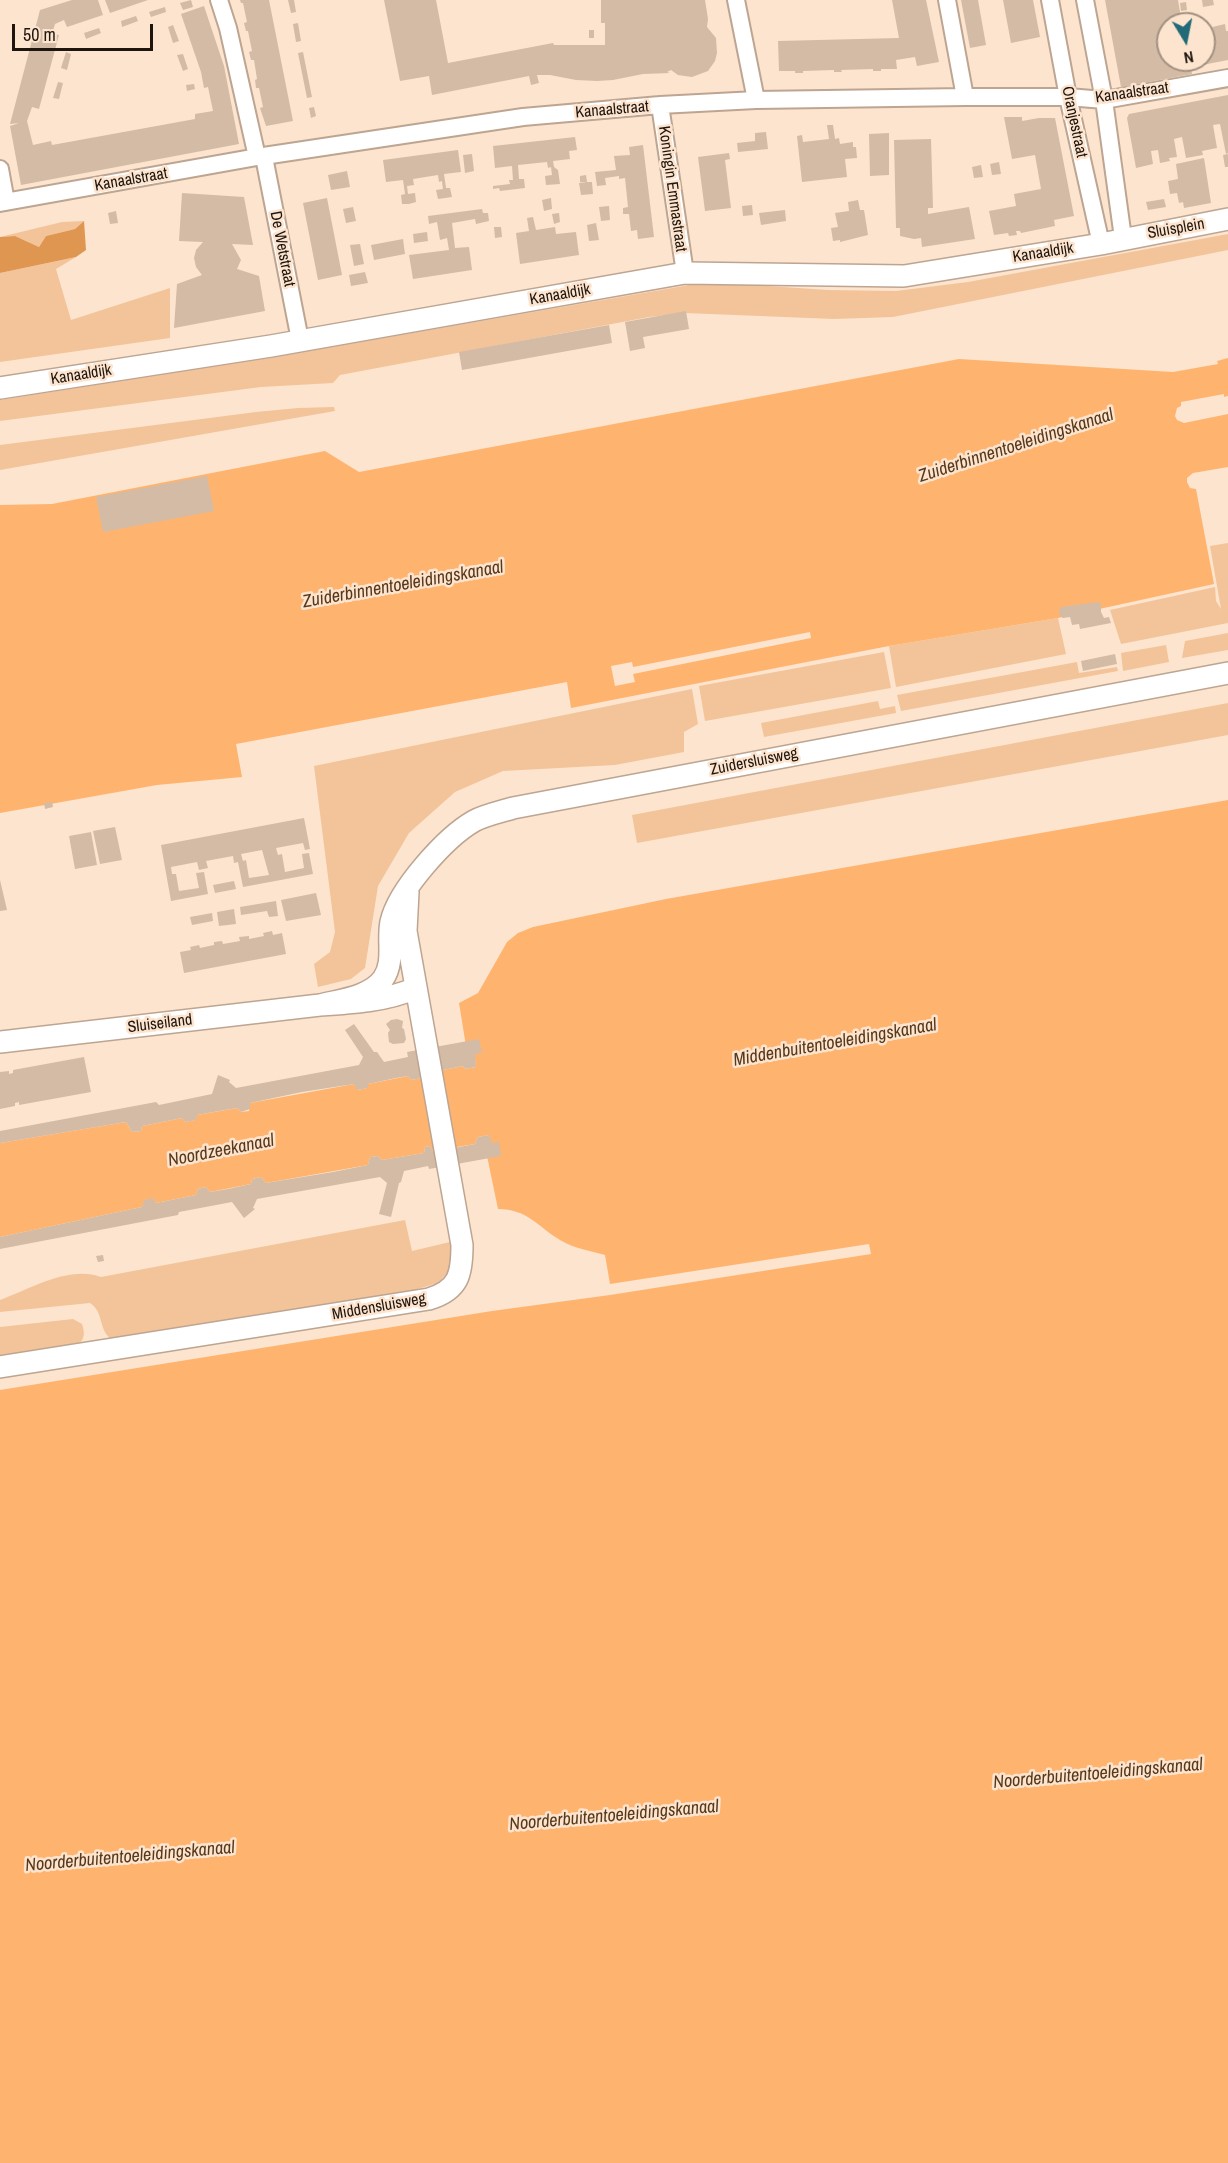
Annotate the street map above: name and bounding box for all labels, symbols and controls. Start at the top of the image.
scale bar [15,12,156,50]
north arrow [1156,12,1216,72]
text: 50 m [23,22,56,47]
text: N [1182,46,1195,69]
street label: Kanaalstraat [1094,78,1170,108]
street label: Oranjestraat [1057,85,1091,159]
street label: Kanaalstraat [574,97,650,123]
street label: Koningin Emmastraat [654,125,690,253]
street label: Kanaalstraat [93,164,169,196]
street label: De Wetstraat [265,210,299,288]
street label: Sluisplein [1146,215,1206,243]
street label: Kanaaldijk [1011,239,1075,267]
street label: Kanaaldijk [528,280,592,310]
street label: Kanaaldijk [49,361,113,389]
water label: Zuiderbinnentoeleidingskanaal [916,404,1116,488]
water label: Zuiderbinnentoeleidingskanaal [301,557,505,613]
street label: Zuidersluisweg [709,744,799,780]
street label: Sluiseiland [127,1011,193,1037]
water label: Middenbuitentoeleidingskanaal [732,1014,938,1072]
water label: Noordzeekanaal [166,1130,276,1172]
street label: Middensluisweg [331,1289,427,1325]
water label: Noorderbuitentoeleidingskanaal [992,1754,1204,1794]
water label: Noorderbuitentoeleidingskanaal [508,1796,720,1836]
water label: Noorderbuitentoeleidingskanaal [24,1837,236,1877]

